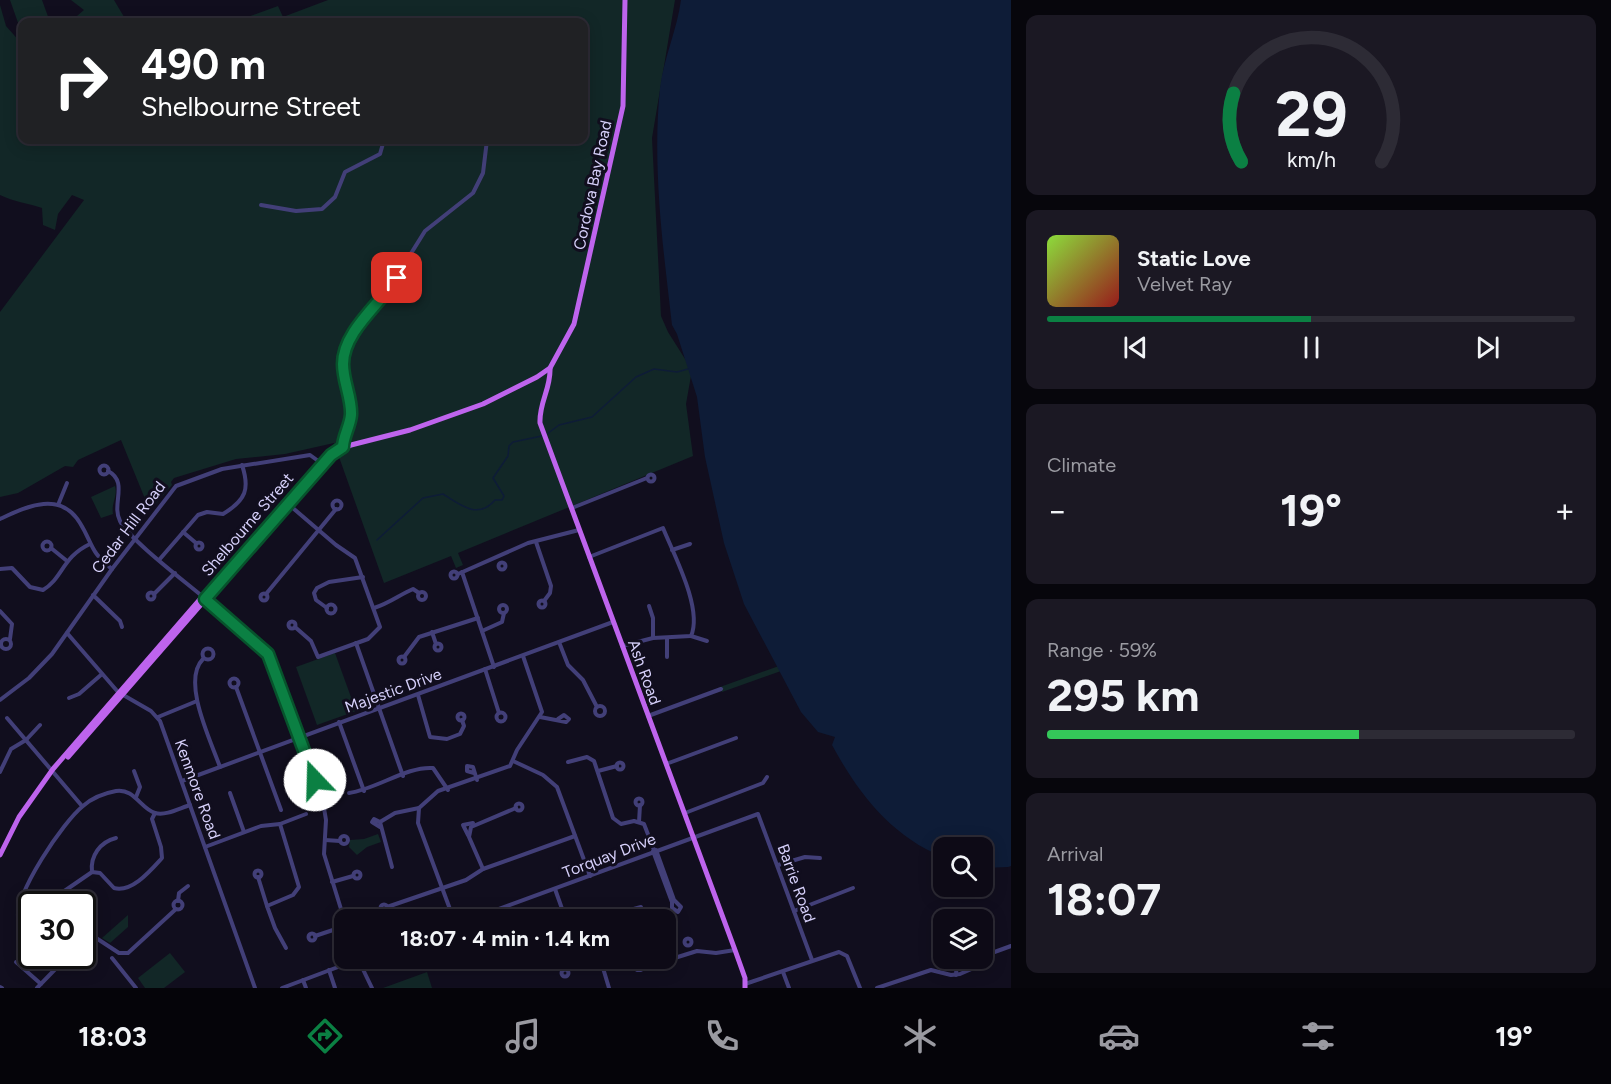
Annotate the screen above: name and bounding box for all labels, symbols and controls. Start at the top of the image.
text: 490 m [141,39,266,90]
icon: right [42,42,120,120]
text: 29 [1275,77,1347,152]
text: Shelbourne Street [141,90,361,123]
street label: Cordova Bay Road [569,119,615,252]
text: km/h [1287,147,1335,172]
text: Static Love [1137,245,1251,272]
pin [371,252,422,303]
icon: arrive [380,261,413,294]
text: Velvet Ray [1137,272,1232,296]
icon: previous [1119,331,1152,364]
icon: pause [1295,331,1328,364]
icon: next [1471,331,1504,364]
text: Climate [1047,453,1116,477]
street label: Shelbourne Street [197,469,297,580]
street label: Cedar Hill Road [87,477,169,577]
text: 19° [1280,483,1342,537]
text: − [1047,491,1068,530]
text: + [1554,491,1575,530]
street label: Ash Road [624,637,665,707]
text: Range · 59% [1047,638,1157,662]
street label: Majestic Drive [342,664,444,717]
text: 295 km [1047,668,1199,722]
street label: Kenmore Road [171,737,224,842]
position arrow [283,748,347,812]
street label: Torquay Drive [560,829,659,882]
map controls [933,837,993,969]
button: search [933,837,993,897]
street label: Barrie Road [774,841,819,925]
text: Arrival [1047,842,1103,866]
text: 18:07 [1047,872,1161,926]
speed limit sign: 30 [18,891,96,969]
button: layers [933,909,993,969]
text: 18:07 · 4 min · 1.4 km [400,925,610,952]
icon: directions [304,1015,346,1057]
icon: music [502,1015,544,1057]
icon: phone [701,1015,743,1057]
icon: climate [899,1015,941,1057]
icon: car [1098,1015,1140,1057]
icon: filters [1297,1015,1339,1057]
text: 18:03 [78,1020,147,1053]
text: 19° [1495,1020,1533,1053]

